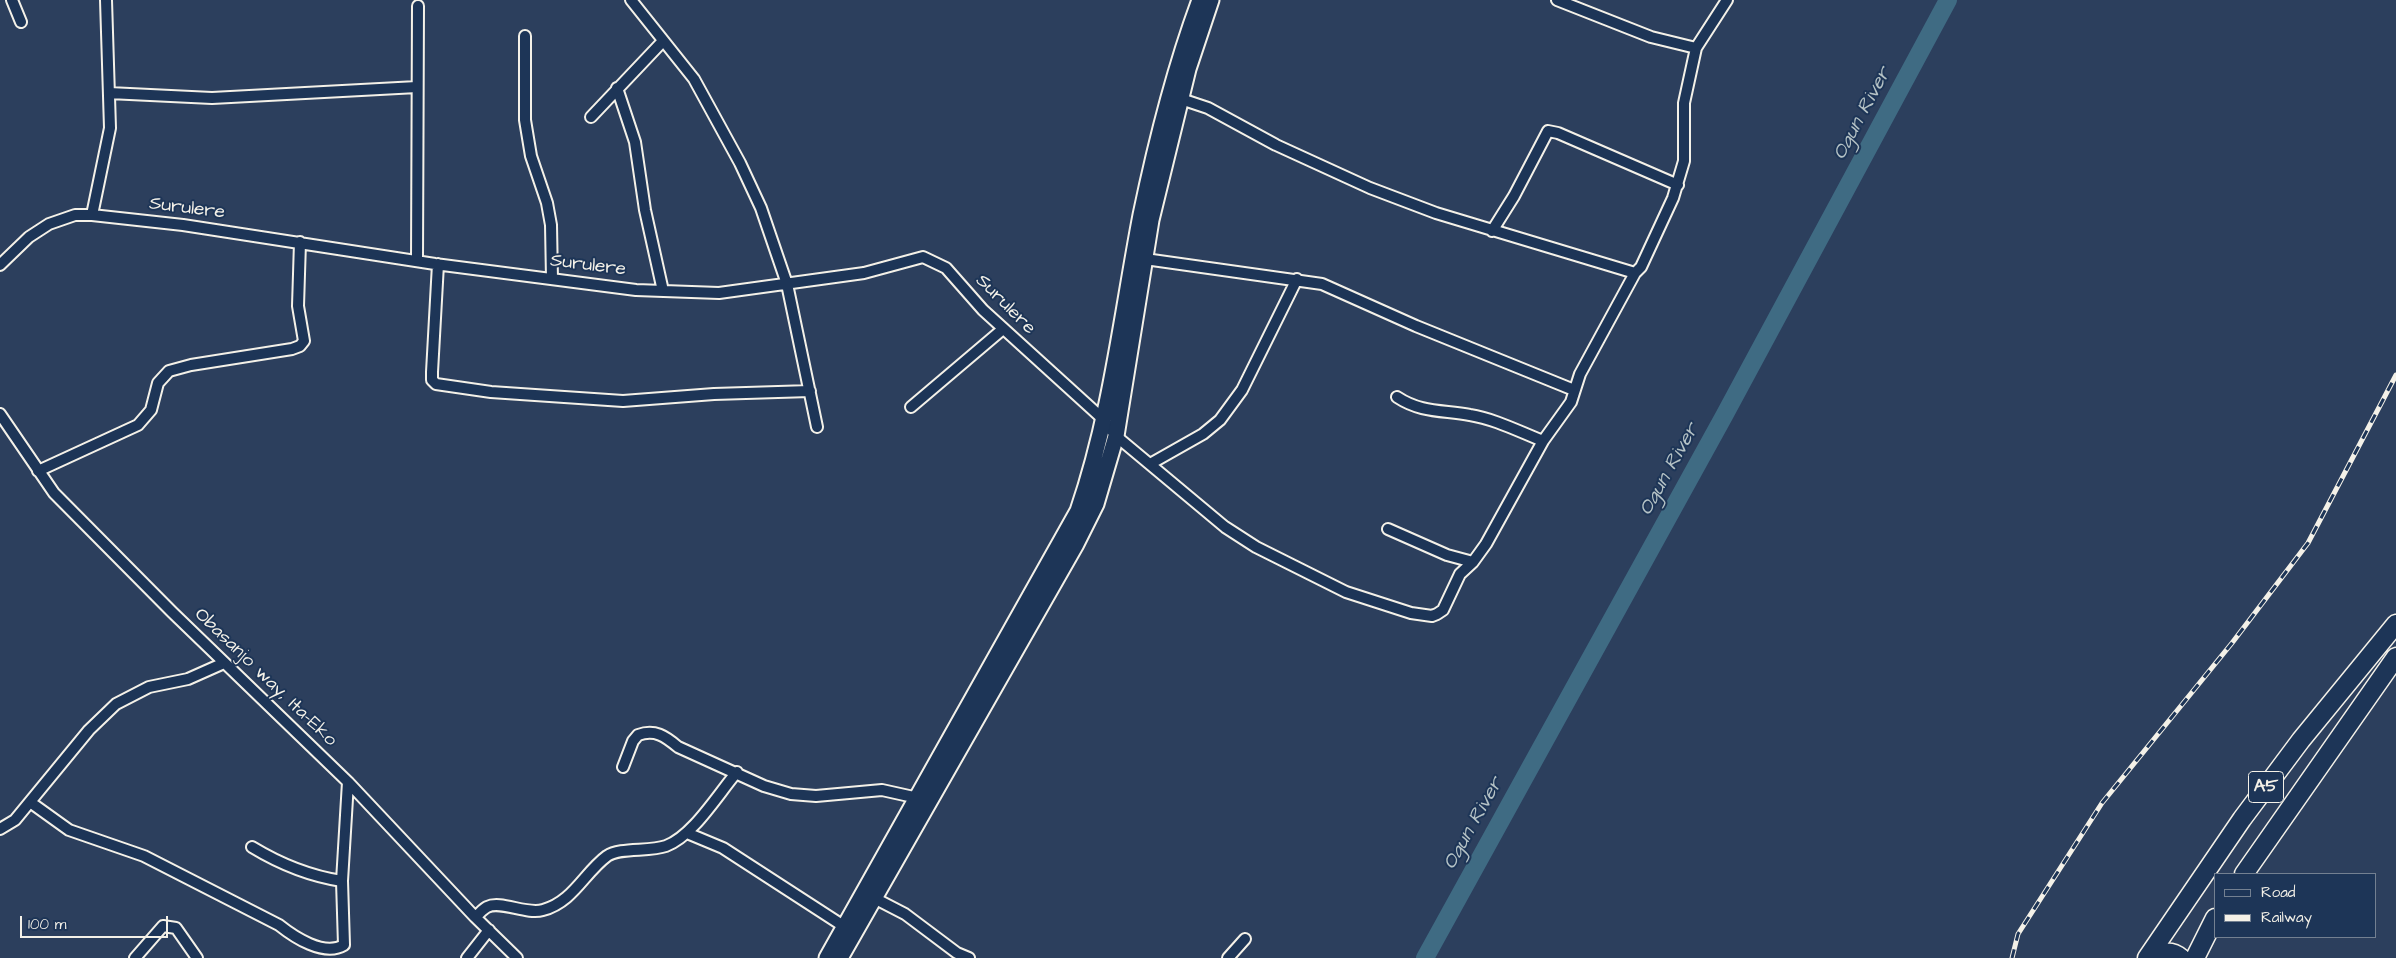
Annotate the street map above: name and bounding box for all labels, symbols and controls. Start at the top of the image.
water label: Ogun River [1829,64,1897,164]
street label: Surulere [148,193,226,225]
street label: Surulere [549,250,627,282]
street label: Surulere [970,270,1040,340]
water label: Ogun River [1635,420,1705,520]
street label: Obasanjo way, Ita-Eko [189,604,341,752]
road number: A5 [2248,772,2284,802]
water label: Ogun River [1439,774,1509,874]
legend [2214,873,2376,938]
text: Road [2261,882,2295,903]
scale bar [22,906,170,938]
text: Railway [2261,907,2312,928]
text: 100 m [28,914,67,935]

